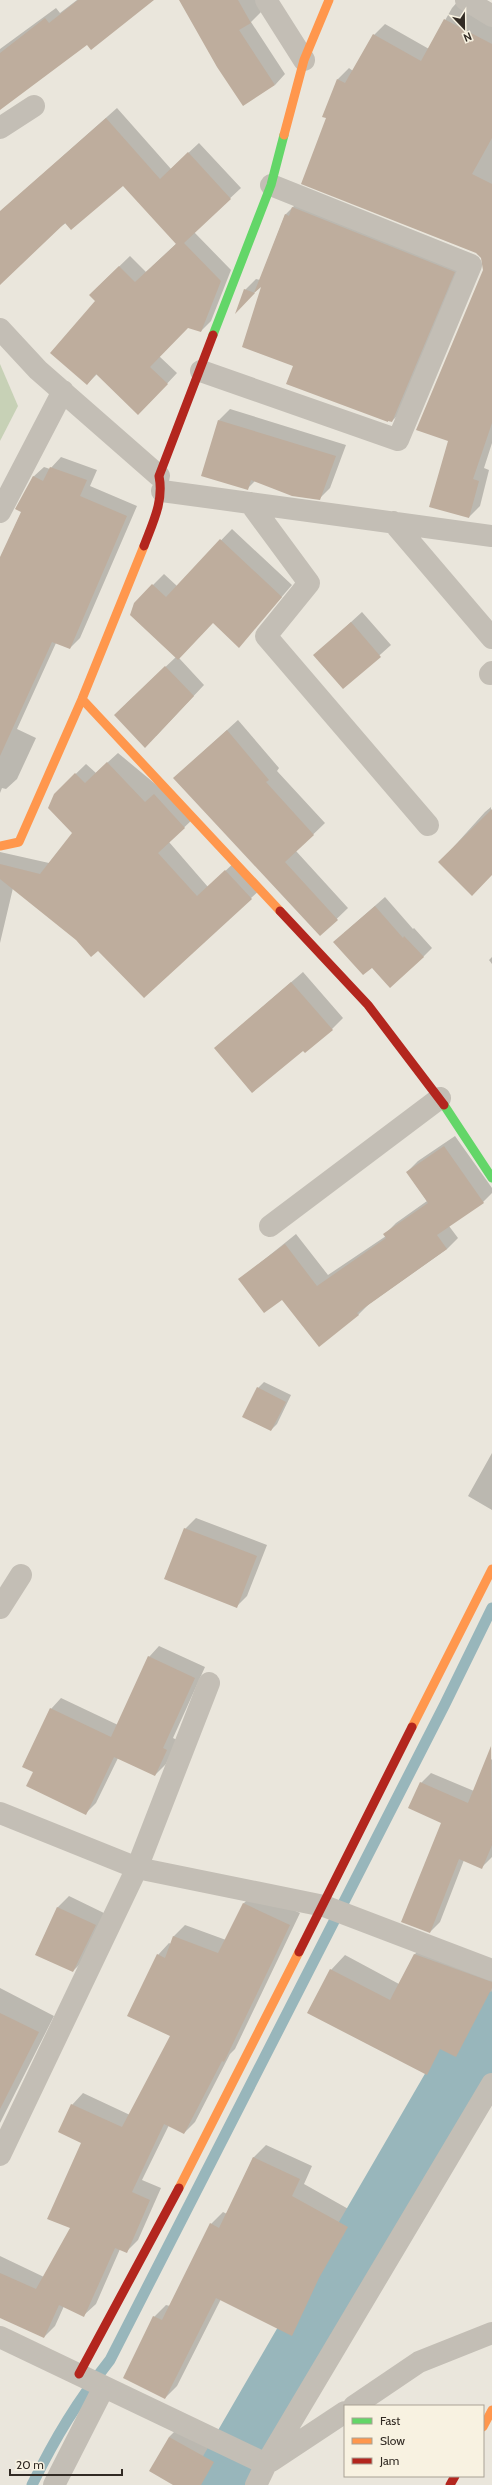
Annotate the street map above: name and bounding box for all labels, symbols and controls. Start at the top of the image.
north arrow [444,8,484,48]
text: N [462,29,474,45]
legend [344,2405,484,2477]
text: Fast [380,2413,400,2428]
text: Slow [380,2433,405,2448]
scale bar [10,2451,122,2477]
text: Jam [379,2453,399,2468]
text: 20 m [16,2457,44,2472]

